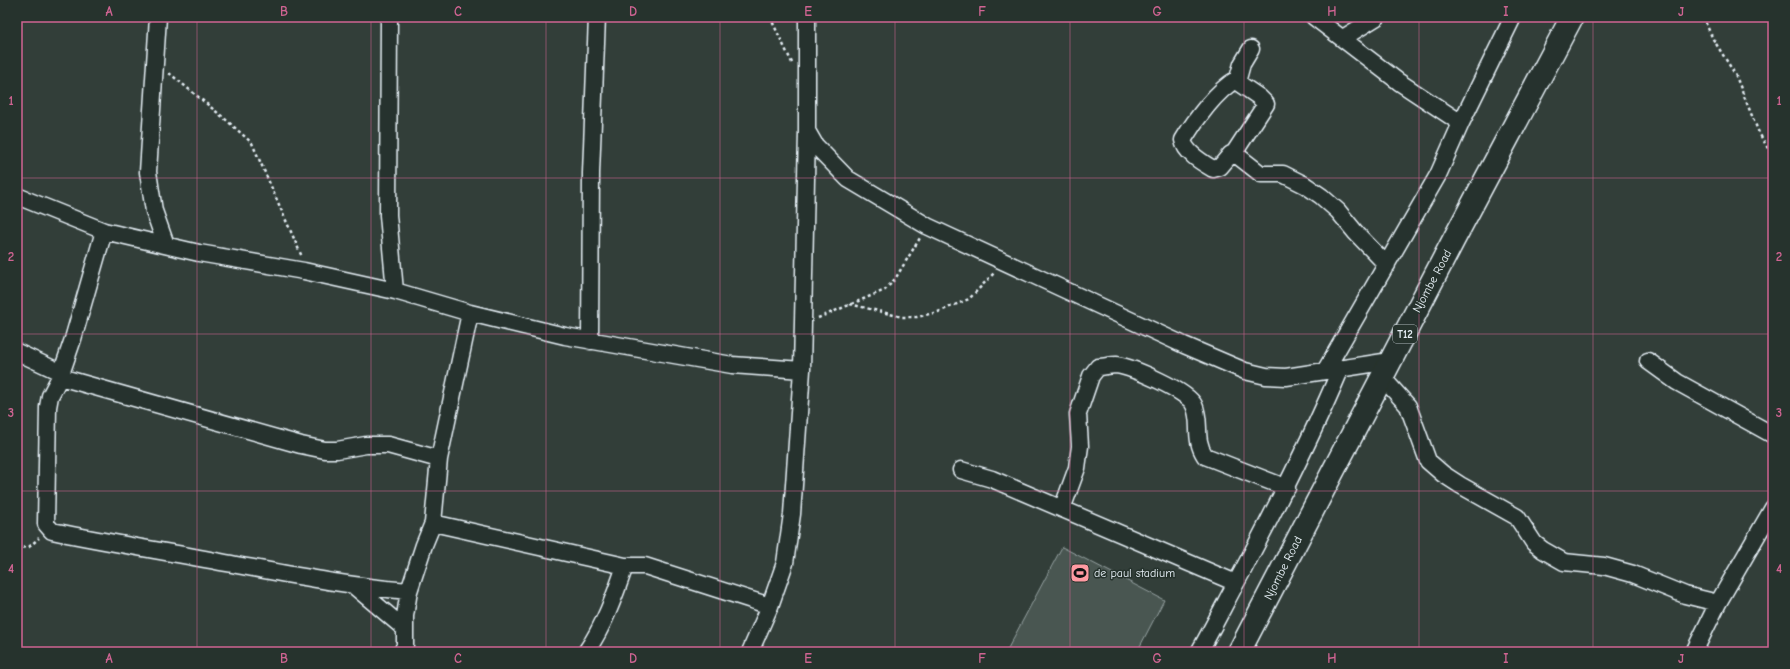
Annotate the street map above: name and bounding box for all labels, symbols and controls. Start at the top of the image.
text: A [105,4,113,19]
text: B [280,4,288,19]
text: C [454,4,462,19]
text: D [629,4,637,19]
text: E [804,4,812,19]
text: F [978,4,986,19]
text: G [1152,4,1162,19]
text: H [1327,4,1337,19]
text: I [1503,4,1509,19]
text: J [1678,4,1684,19]
text: 1 [8,93,14,108]
text: 1 [1776,93,1782,108]
street label: Njombe Road [1410,247,1454,315]
text: 2 [8,249,14,264]
text: 2 [1776,249,1782,264]
road number: T12 [1393,325,1417,343]
text: 3 [8,405,14,420]
text: 3 [1776,405,1782,420]
street label: Njombe Road [1261,534,1305,602]
text: 4 [8,561,14,576]
text: 4 [1776,561,1782,576]
sports icon: de paul stadium [1069,562,1091,584]
place label: de paul stadium [1094,566,1175,580]
text: A [105,651,113,666]
text: B [280,651,288,666]
text: C [454,651,462,666]
text: D [629,651,637,666]
text: E [804,651,812,666]
text: F [978,651,986,666]
text: G [1152,651,1162,666]
text: H [1327,651,1337,666]
text: I [1503,651,1509,666]
text: J [1678,651,1684,666]

